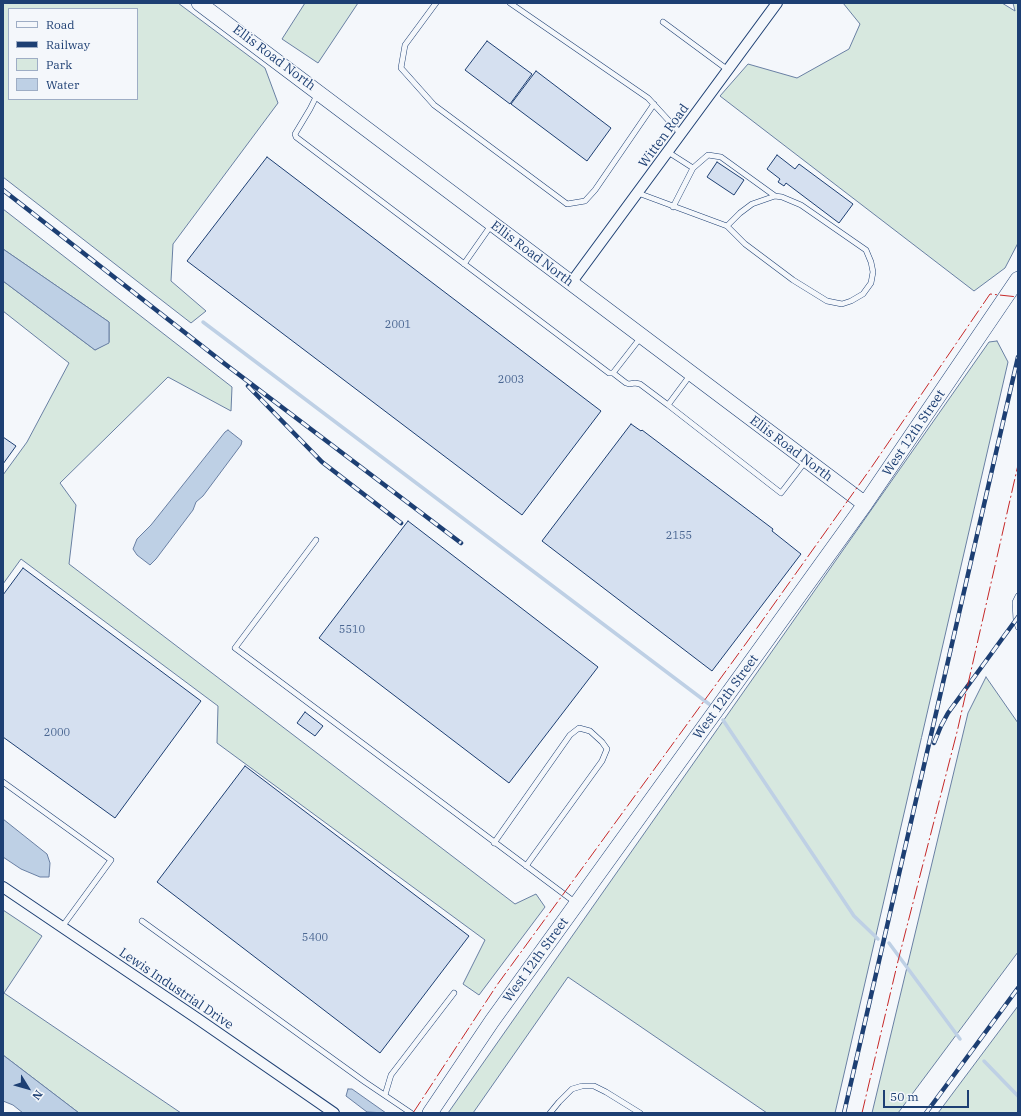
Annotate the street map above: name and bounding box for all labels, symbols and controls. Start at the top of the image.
legend [8,8,138,100]
text: Road [46,17,75,32]
street label: Ellis Road North [230,22,318,94]
text: Railway [46,37,90,52]
text: Park [46,57,72,72]
text: Water [46,77,79,92]
street label: Witten Road [636,101,692,171]
street label: Ellis Road North [488,218,576,290]
house number: 2001 [385,318,411,332]
house number: 2003 [498,373,524,387]
street label: West 12th Street [879,387,949,479]
street label: Ellis Road North [747,413,835,485]
house number: 2155 [666,529,692,543]
house number: 5510 [339,623,365,637]
street label: West 12th Street [690,652,762,742]
house number: 2000 [44,726,70,740]
street label: West 12th Street [500,915,572,1005]
house number: 5400 [302,931,328,945]
street label: Lewis Industrial Drive [116,945,236,1033]
north arrow [8,1068,48,1108]
scale bar [885,1082,971,1108]
text: N [29,1088,46,1103]
text: 50 m [890,1089,919,1104]

